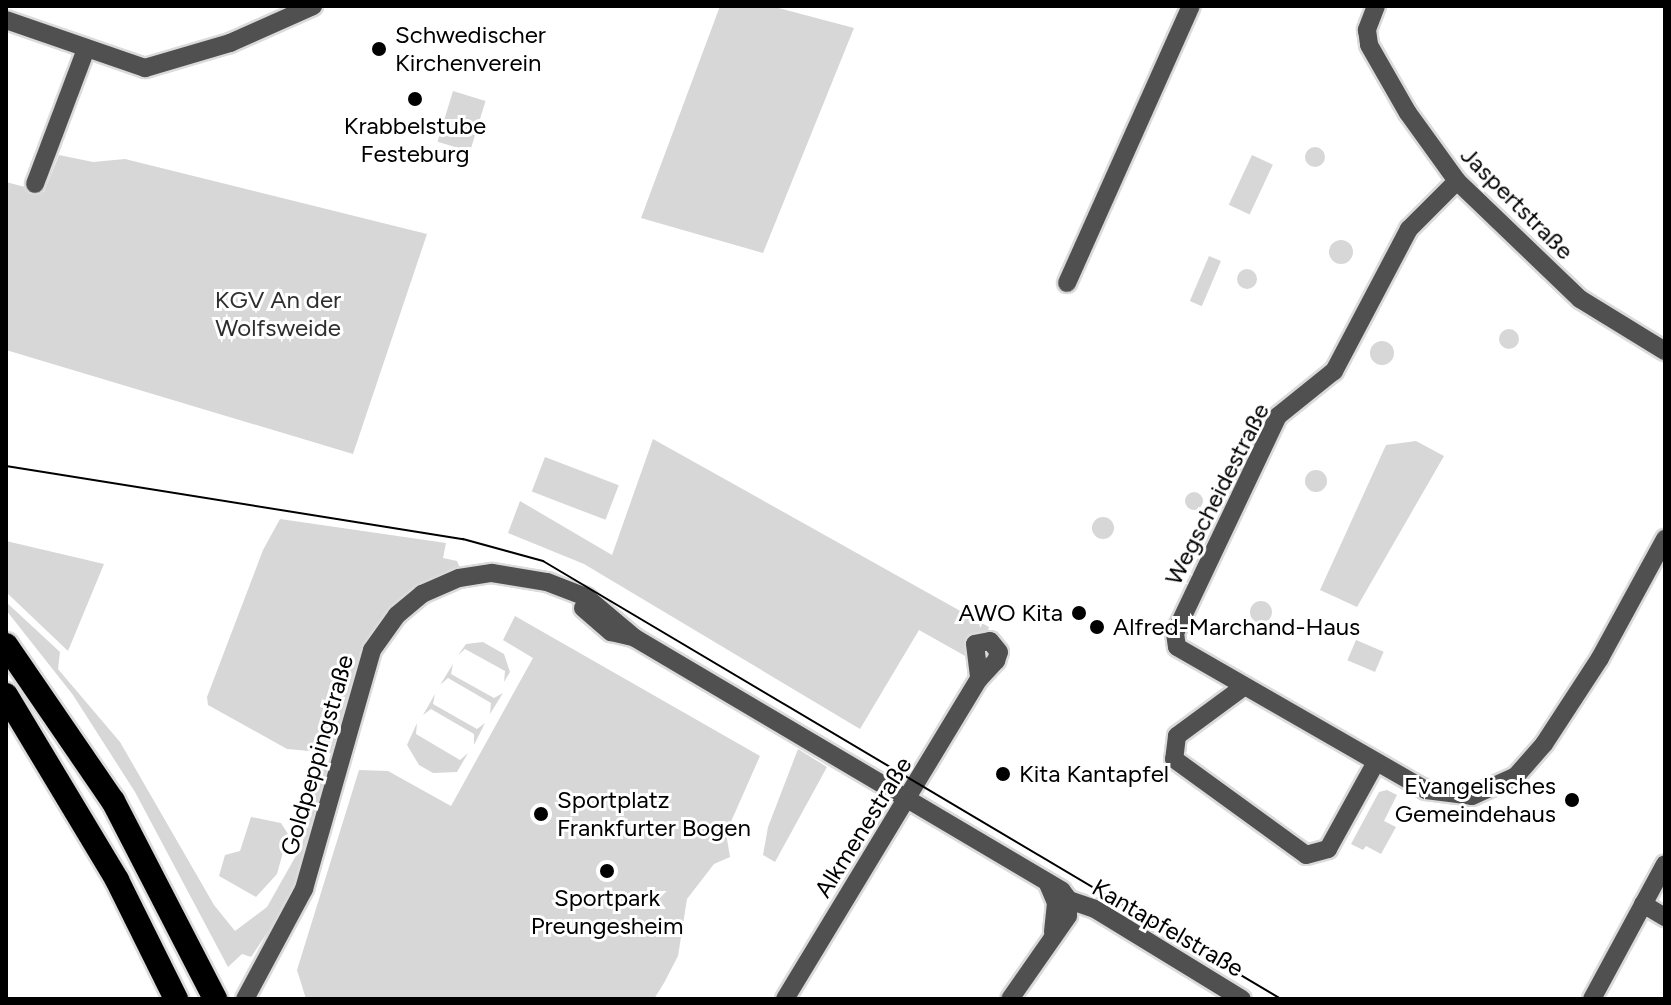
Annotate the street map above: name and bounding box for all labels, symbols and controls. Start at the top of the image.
place label: Schwedischer Kirchenverein [395,21,546,77]
marker: Schwedischer Kirchenverein [370,40,388,58]
marker: Krabbelstube Festeburg [406,90,424,108]
place label: Krabbelstube Festeburg [344,112,486,168]
street label: Jaspertstraße [1455,141,1579,265]
park label: KGV An der Wolfsweide [215,286,341,342]
street label: Wegscheidestraße [1159,398,1275,590]
place label: AWO Kita [959,599,1063,627]
marker: AWO Kita [1070,604,1088,622]
place label: Alfred-Marchand-Haus [1113,613,1360,641]
marker: Alfred-Marchand-Haus [1088,618,1106,636]
street label: Goldpeppingstraße [275,651,359,859]
street label: Alkmenestraße [808,751,918,903]
place label: Kita Kantapfel [1019,760,1169,788]
marker: Kita Kantapfel [994,765,1012,783]
place label: Evangelisches Gemeindehaus [1395,772,1556,828]
place label: Sportplatz Frankfurter Bogen [557,786,751,842]
marker: Evangelisches Gemeindehaus [1563,791,1581,809]
marker: Sportplatz Frankfurter Bogen [532,805,550,823]
marker: Sportpark Preungesheim [598,862,616,880]
street label: Kantapfelstraße [1087,873,1249,983]
place label: Sportpark Preungesheim [531,884,683,940]

